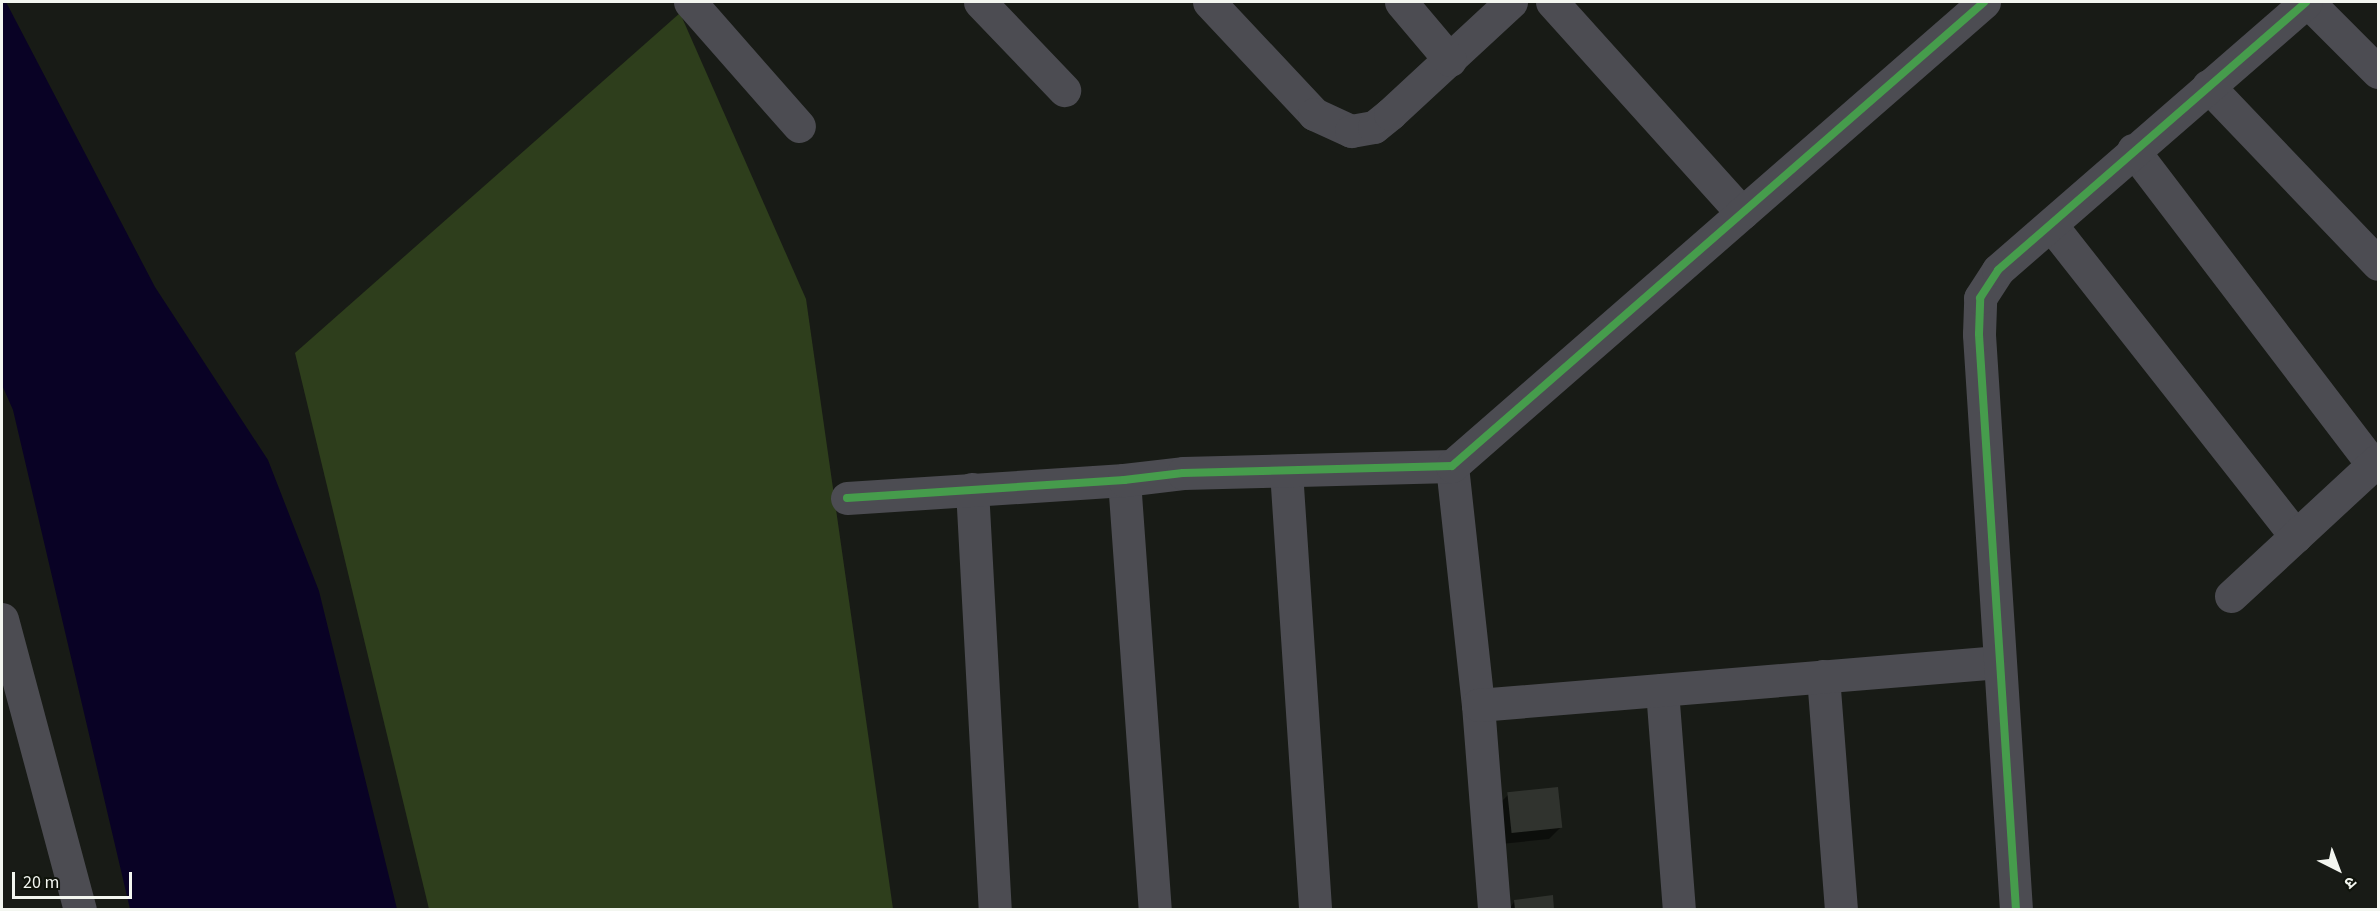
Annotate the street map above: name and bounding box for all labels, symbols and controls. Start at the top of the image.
north arrow [2308,839,2368,899]
scale bar [15,860,135,898]
text: 20 m [23,870,59,895]
text: उ [2339,871,2361,894]

